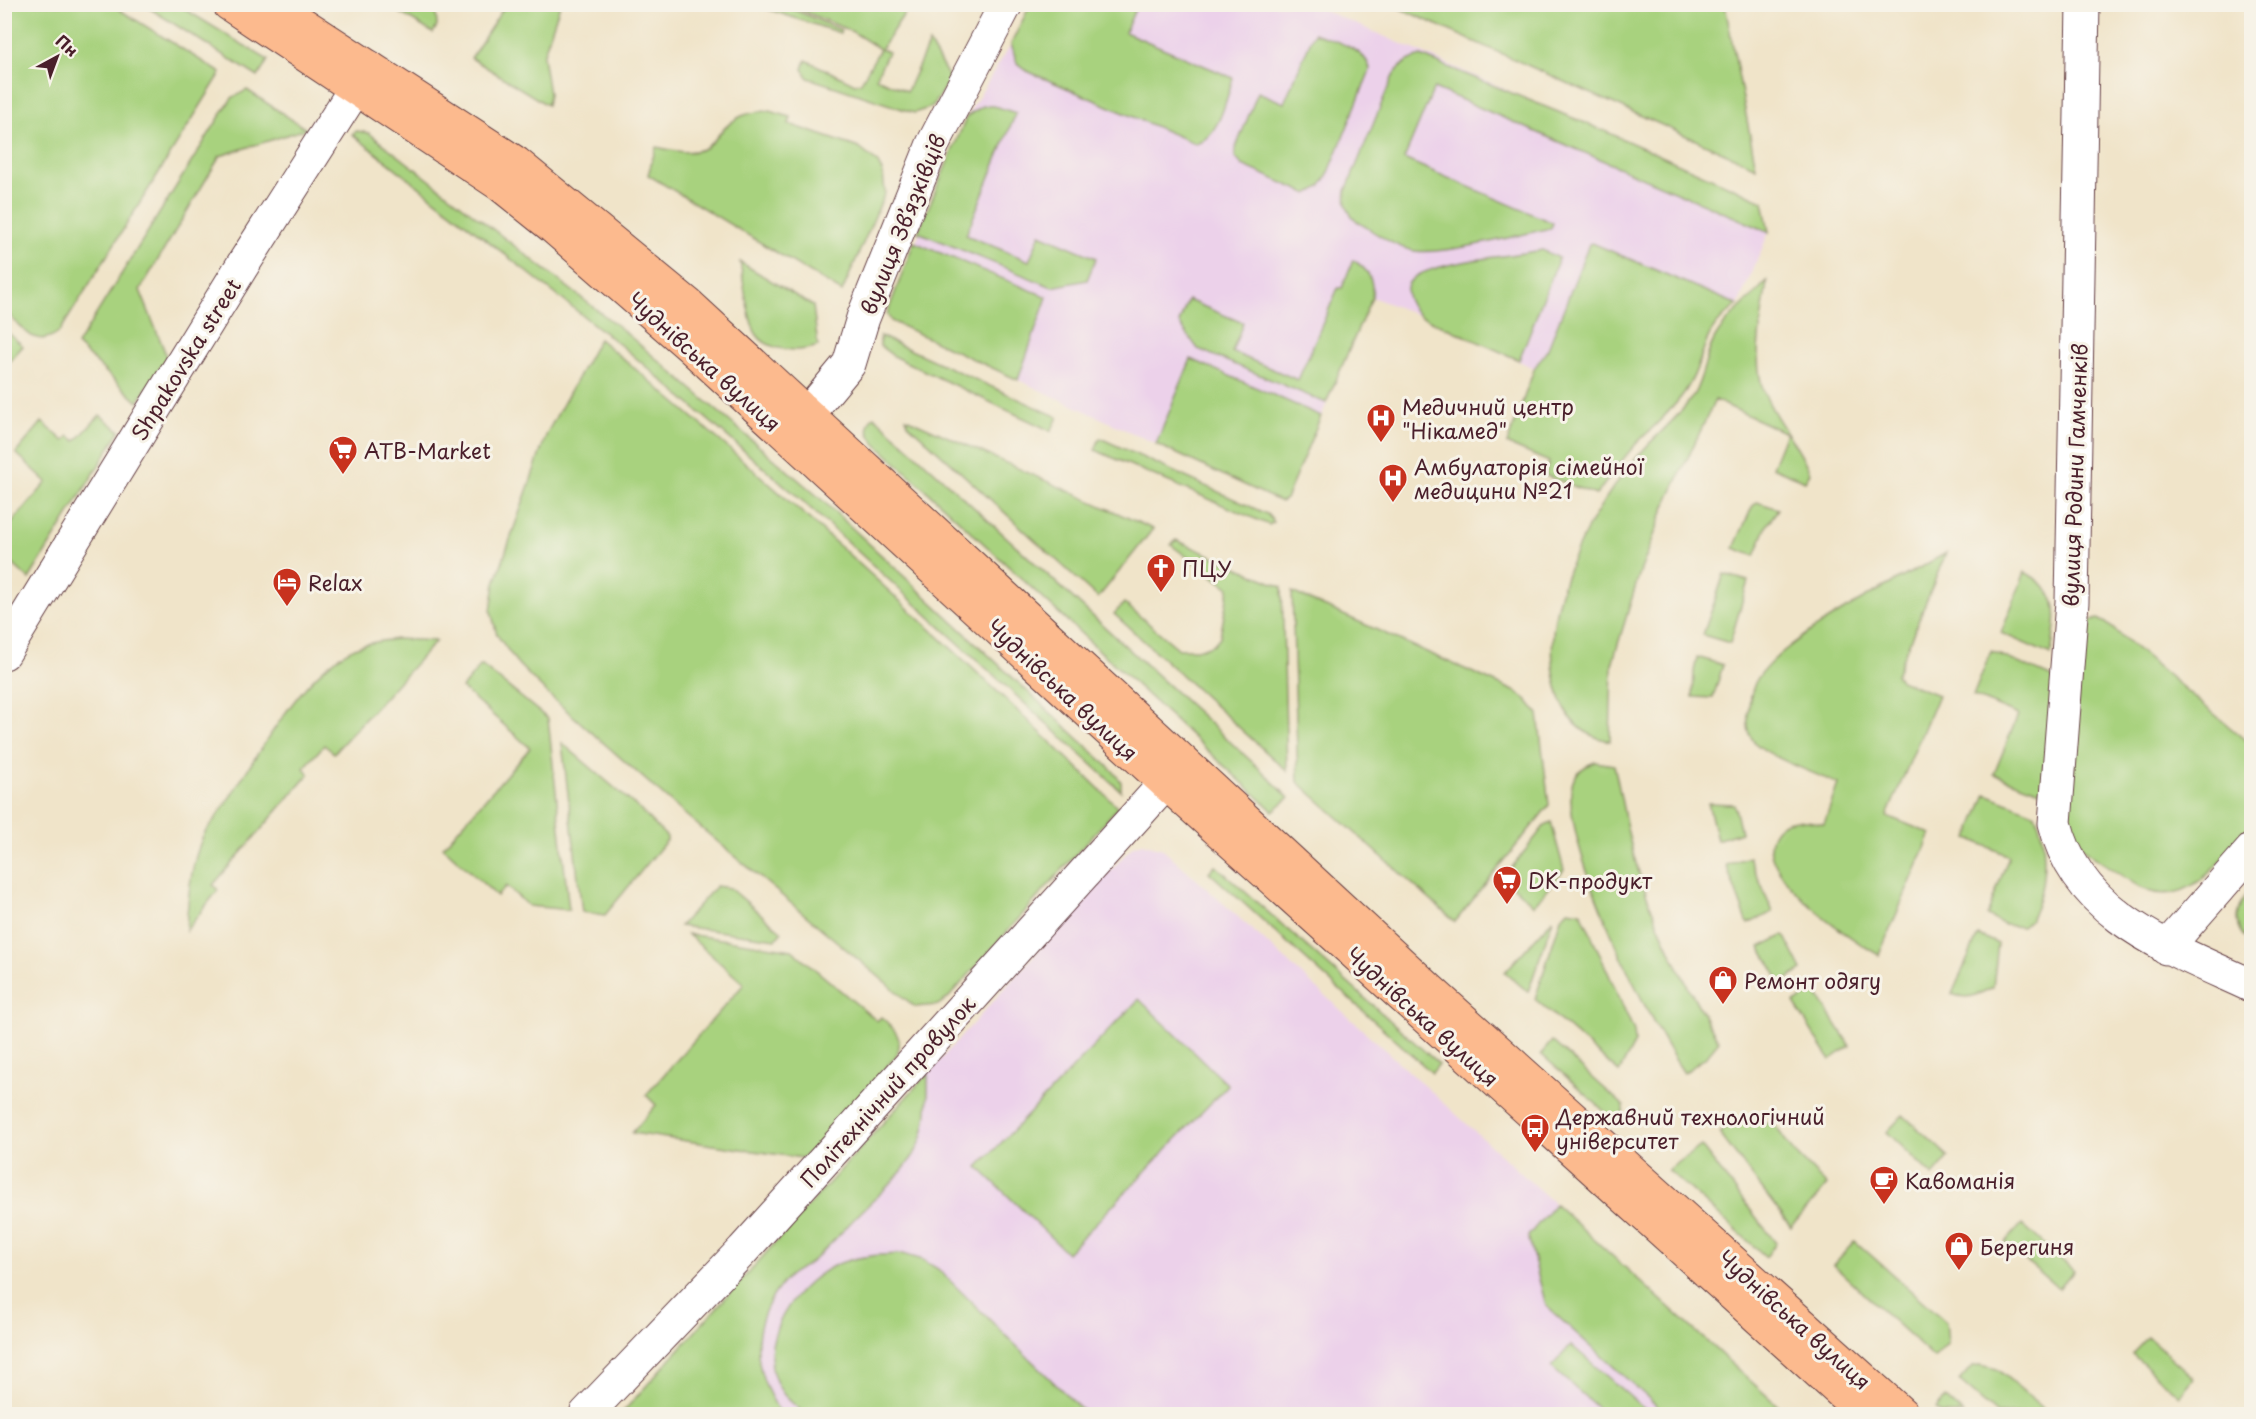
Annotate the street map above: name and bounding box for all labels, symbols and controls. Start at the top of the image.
north arrow [27,27,87,87]
text: Пн [51,28,84,62]
street label: вулиця Звʼязківців [851,129,953,319]
street label: Shpakovska street [122,272,248,446]
street label: Чуднівська вулиця [621,284,789,438]
street label: вулиця Родини Гамченків [2053,343,2095,607]
place label: Медичний центр "Нікамед" [1402,390,1574,446]
hospital icon: Медичний центр "Нікамед" [1365,402,1397,444]
supermarket icon: ATB-Market [327,434,359,476]
place label: ATB-Market [364,434,491,466]
place label: Амбулаторія сімейної медицини №21 [1414,450,1645,506]
hospital icon: Амбулаторія сімейної медицини №21 [1377,462,1409,504]
church icon: ПЦУ [1145,552,1177,594]
place label: ПЦУ [1182,552,1231,584]
hotel icon: Relax [271,566,303,608]
place label: Relax [308,566,363,598]
street label: Чуднівська вулиця [980,610,1146,768]
supermarket icon: DK-продукт [1491,864,1523,906]
place label: DK-продукт [1528,864,1653,896]
street label: Чуднівська вулиця [1339,939,1507,1093]
shop icon: Ремонт одягу [1707,964,1739,1006]
place label: Ремонт одягу [1744,964,1881,996]
street label: Політехнічний провулок [792,988,982,1194]
place label: Державний технологiчний університет [1555,1100,1825,1156]
bus stop icon: Державний технологiчний університет [1519,1112,1551,1154]
cafe icon: Кавоманія [1868,1164,1900,1206]
place label: Кавоманія [1905,1164,2015,1196]
shop icon: Берегиня [1943,1230,1975,1272]
place label: Берегиня [1980,1230,2074,1262]
street label: Чуднівська вулиця [1711,1242,1879,1396]

